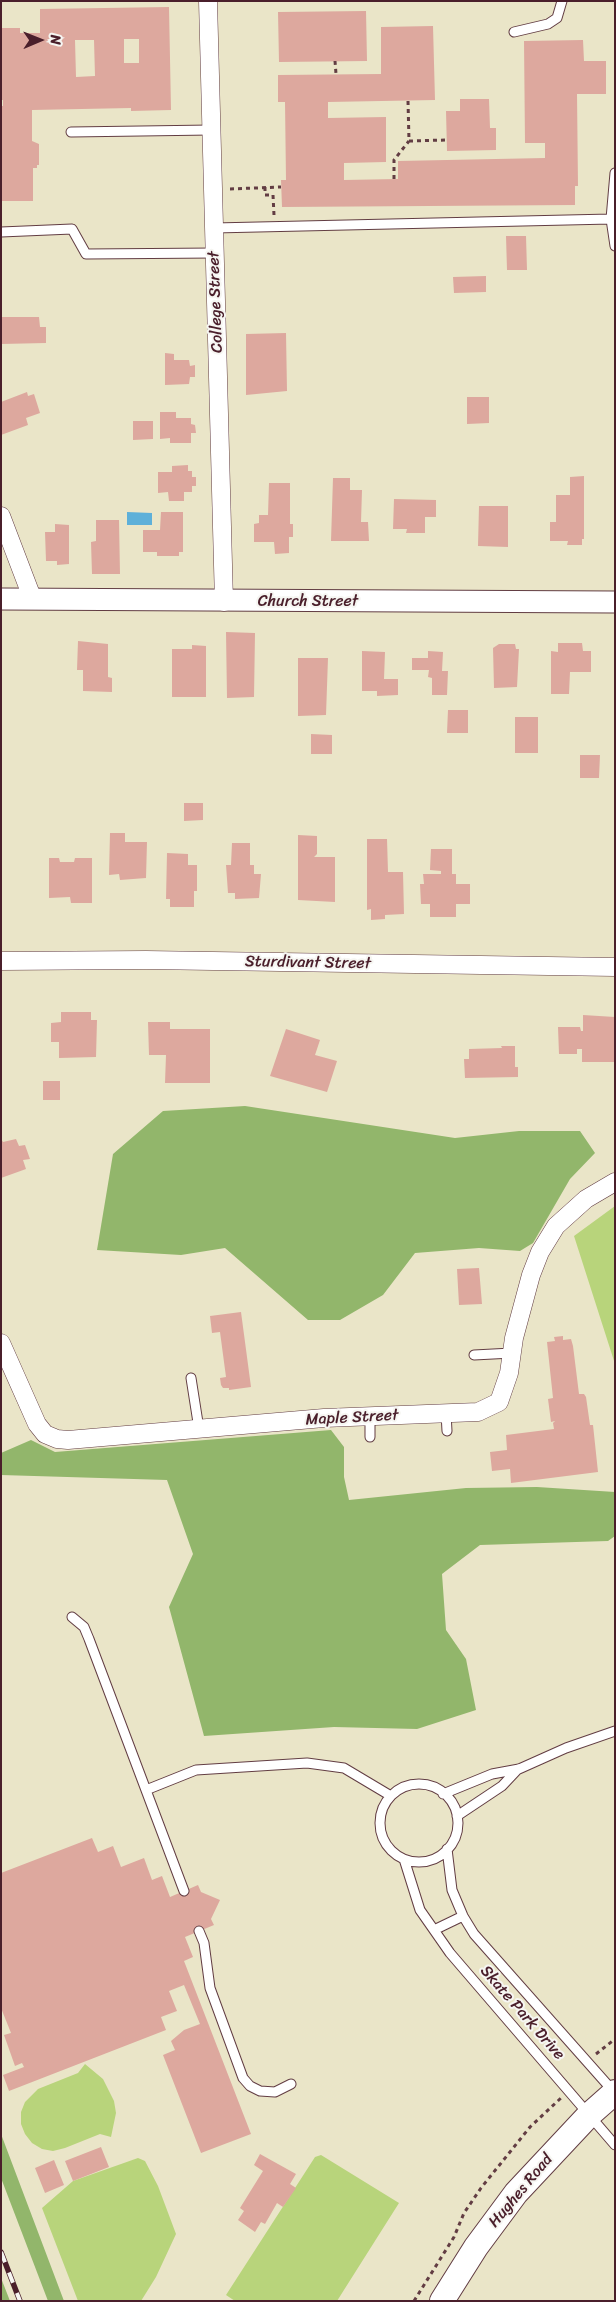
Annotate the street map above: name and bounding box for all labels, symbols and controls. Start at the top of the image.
north arrow [15,15,65,65]
text: N [43,35,68,45]
street label: College Street [205,251,227,353]
street label: Church Street [258,592,358,612]
street label: Sturdivant Street [245,952,371,974]
street label: Maple Street [305,1406,399,1430]
street label: Skate Park Drive [476,1962,568,2064]
street label: Hughes Road [485,2151,557,2231]

